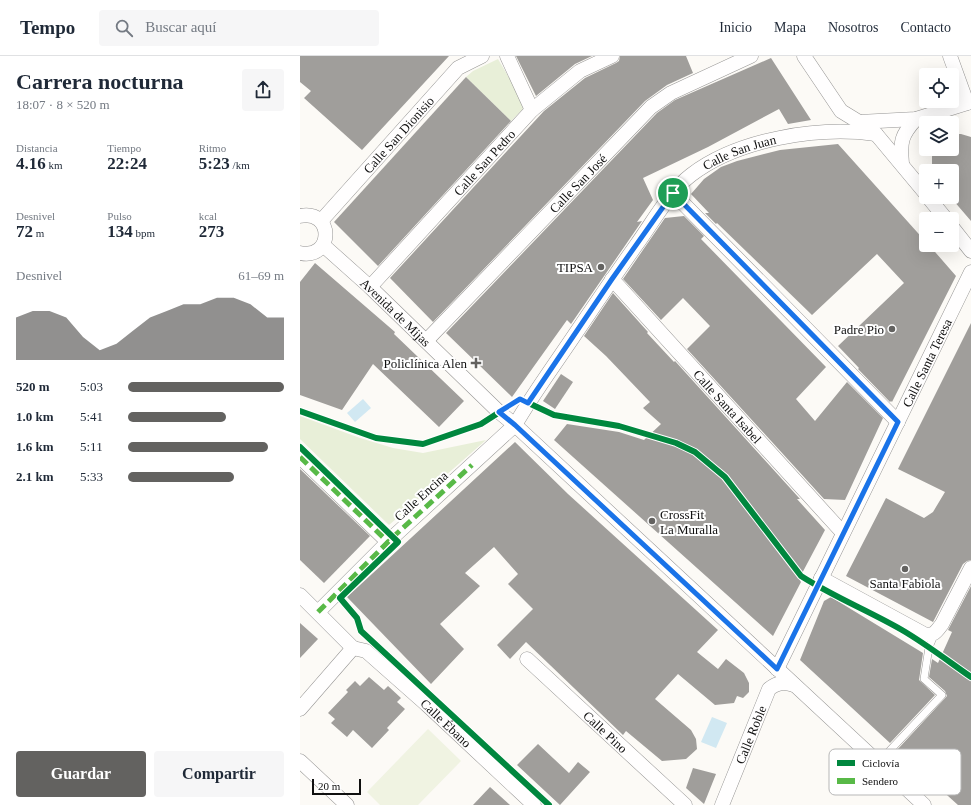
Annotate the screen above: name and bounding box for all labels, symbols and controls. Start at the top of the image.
search box [99,10,379,46]
text: Tempo [20,17,75,38]
icon: search [113,17,135,39]
text: Buscar aquí [145,19,217,35]
text: Inicio [719,20,752,35]
text: Mapa [774,20,806,35]
text: Nosotros [828,20,878,35]
text: Contacto [900,20,951,35]
map controls [919,68,959,252]
button: locate [919,68,959,108]
text: Carrera nocturna [16,69,184,94]
button: share [242,69,284,111]
street label: Calle San Dionisio [360,93,437,176]
text: 18:07 · 8 × 520 m [16,97,110,112]
button: layers [919,116,959,156]
street label: Calle San Pedro [450,126,518,198]
street label: Calle San Juan [700,131,778,173]
text: Distancia [16,142,58,154]
text: Tiempo [107,142,141,154]
text: Ritmo [199,142,226,154]
street label: Calle San José [546,150,610,216]
text: 4.16 [16,154,46,173]
text: 22:24 [107,154,147,173]
text: 5:23 [199,154,230,173]
text: km [46,159,63,171]
text: /km [230,159,250,171]
button: + [919,164,959,204]
pin [656,176,690,210]
icon: arrive [662,182,684,204]
text: Desnivel [16,210,55,222]
text: Pulso [107,210,132,222]
text: kcal [199,210,217,222]
button: − [919,212,959,252]
text: 72 [16,222,33,241]
text: 134 [107,222,133,241]
text: 273 [199,222,224,241]
text: m [33,227,44,239]
text: bpm [133,227,155,239]
place label: TIPSA [557,260,594,275]
marker: TIPSA [596,262,606,272]
text: Desnivel [16,268,62,283]
text: 61–69 m [238,268,284,283]
street label: Avenida de Mijas [358,275,434,349]
street label: Calle Santa Teresa [899,316,955,409]
place label: Padre Pio [834,322,884,337]
marker: Padre Pio [887,324,897,334]
place label: Policlínica Alen [384,356,467,371]
marker: Policlínica Alen [470,357,482,369]
street label: Calle Santa Isabel [691,366,765,446]
text: 520 m [16,379,50,394]
text: 5:03 [80,379,103,394]
text: 1.0 km [16,409,54,424]
text: 5:41 [80,409,103,424]
text: 1.6 km [16,439,54,454]
text: 5:11 [80,439,103,454]
street label: Calle Encina [391,468,451,524]
text: 2.1 km [16,469,54,484]
text: 5:33 [80,469,103,484]
place label: CrossFit La Muralla [660,507,718,537]
marker: CrossFit La Muralla [647,516,657,526]
marker: Santa Fabiola [900,564,910,574]
place label: Santa Fabiola [869,576,941,591]
street label: Calle Ébano [418,695,475,750]
street label: Calle Roble [732,703,769,766]
street label: Calle Pino [580,708,631,756]
legend [829,749,961,795]
button: Guardar [16,751,146,797]
button: Compartir [154,751,284,797]
text: Ciclovía [862,757,899,769]
text: Sendero [862,775,899,787]
scale bar [312,777,361,796]
text: 20 m [318,780,340,792]

